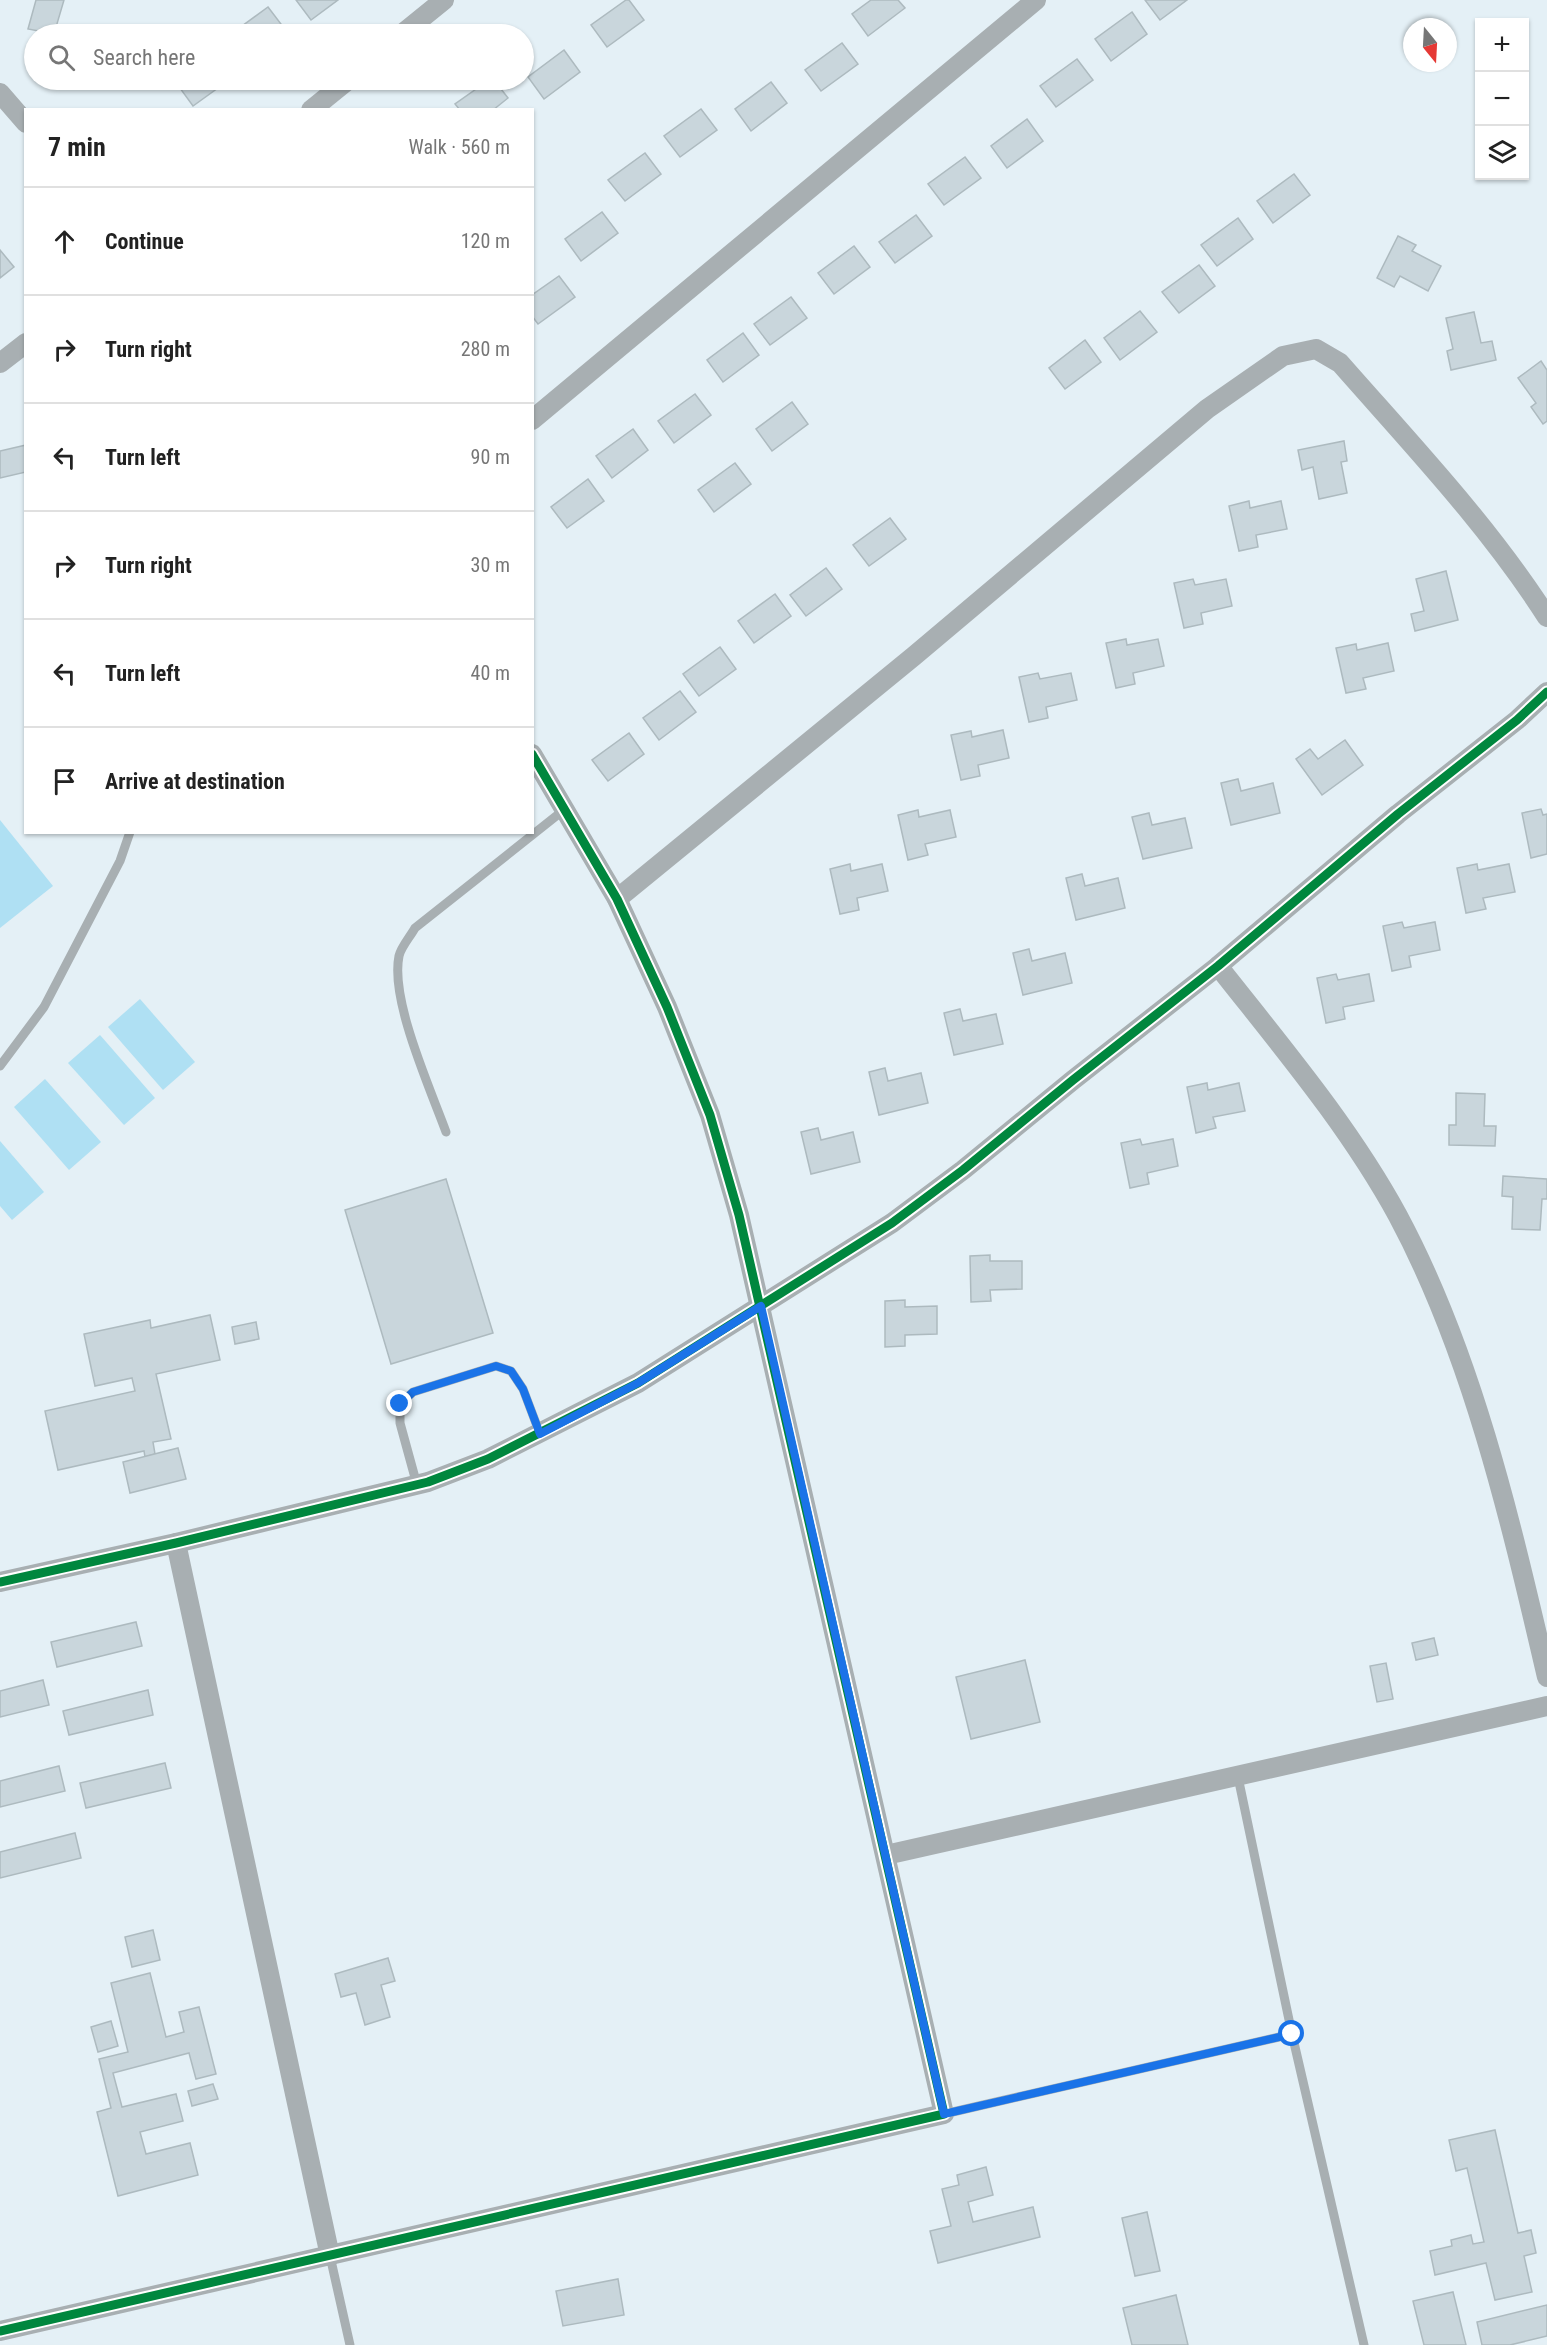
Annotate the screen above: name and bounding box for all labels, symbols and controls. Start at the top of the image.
north arrow [1403,18,1457,72]
map controls [1475,18,1529,180]
button: + [1475,18,1529,72]
search box [24,24,534,90]
icon: search [45,41,78,74]
text: Search here [93,45,195,70]
button: − [1475,72,1529,126]
button: layers [1475,126,1529,180]
text: 7 min [48,132,106,162]
text: Walk · 560 m [409,135,510,159]
icon: ahead [48,225,81,258]
text: Continue [105,229,184,254]
text: 120 m [461,229,510,253]
icon: right [48,333,81,366]
text: Turn right [105,337,192,362]
text: 280 m [461,337,510,361]
icon: left [48,441,81,474]
text: Turn left [105,445,180,470]
text: 90 m [471,445,510,469]
icon: right [48,549,81,582]
text: Turn right [105,553,192,578]
text: 30 m [471,553,510,577]
icon: left [48,657,81,690]
text: Turn left [105,661,180,686]
text: 40 m [471,661,510,685]
icon: arrive [48,765,81,798]
text: Arrive at destination [105,769,285,794]
route end [386,1390,412,1416]
route start [1278,2020,1304,2046]

